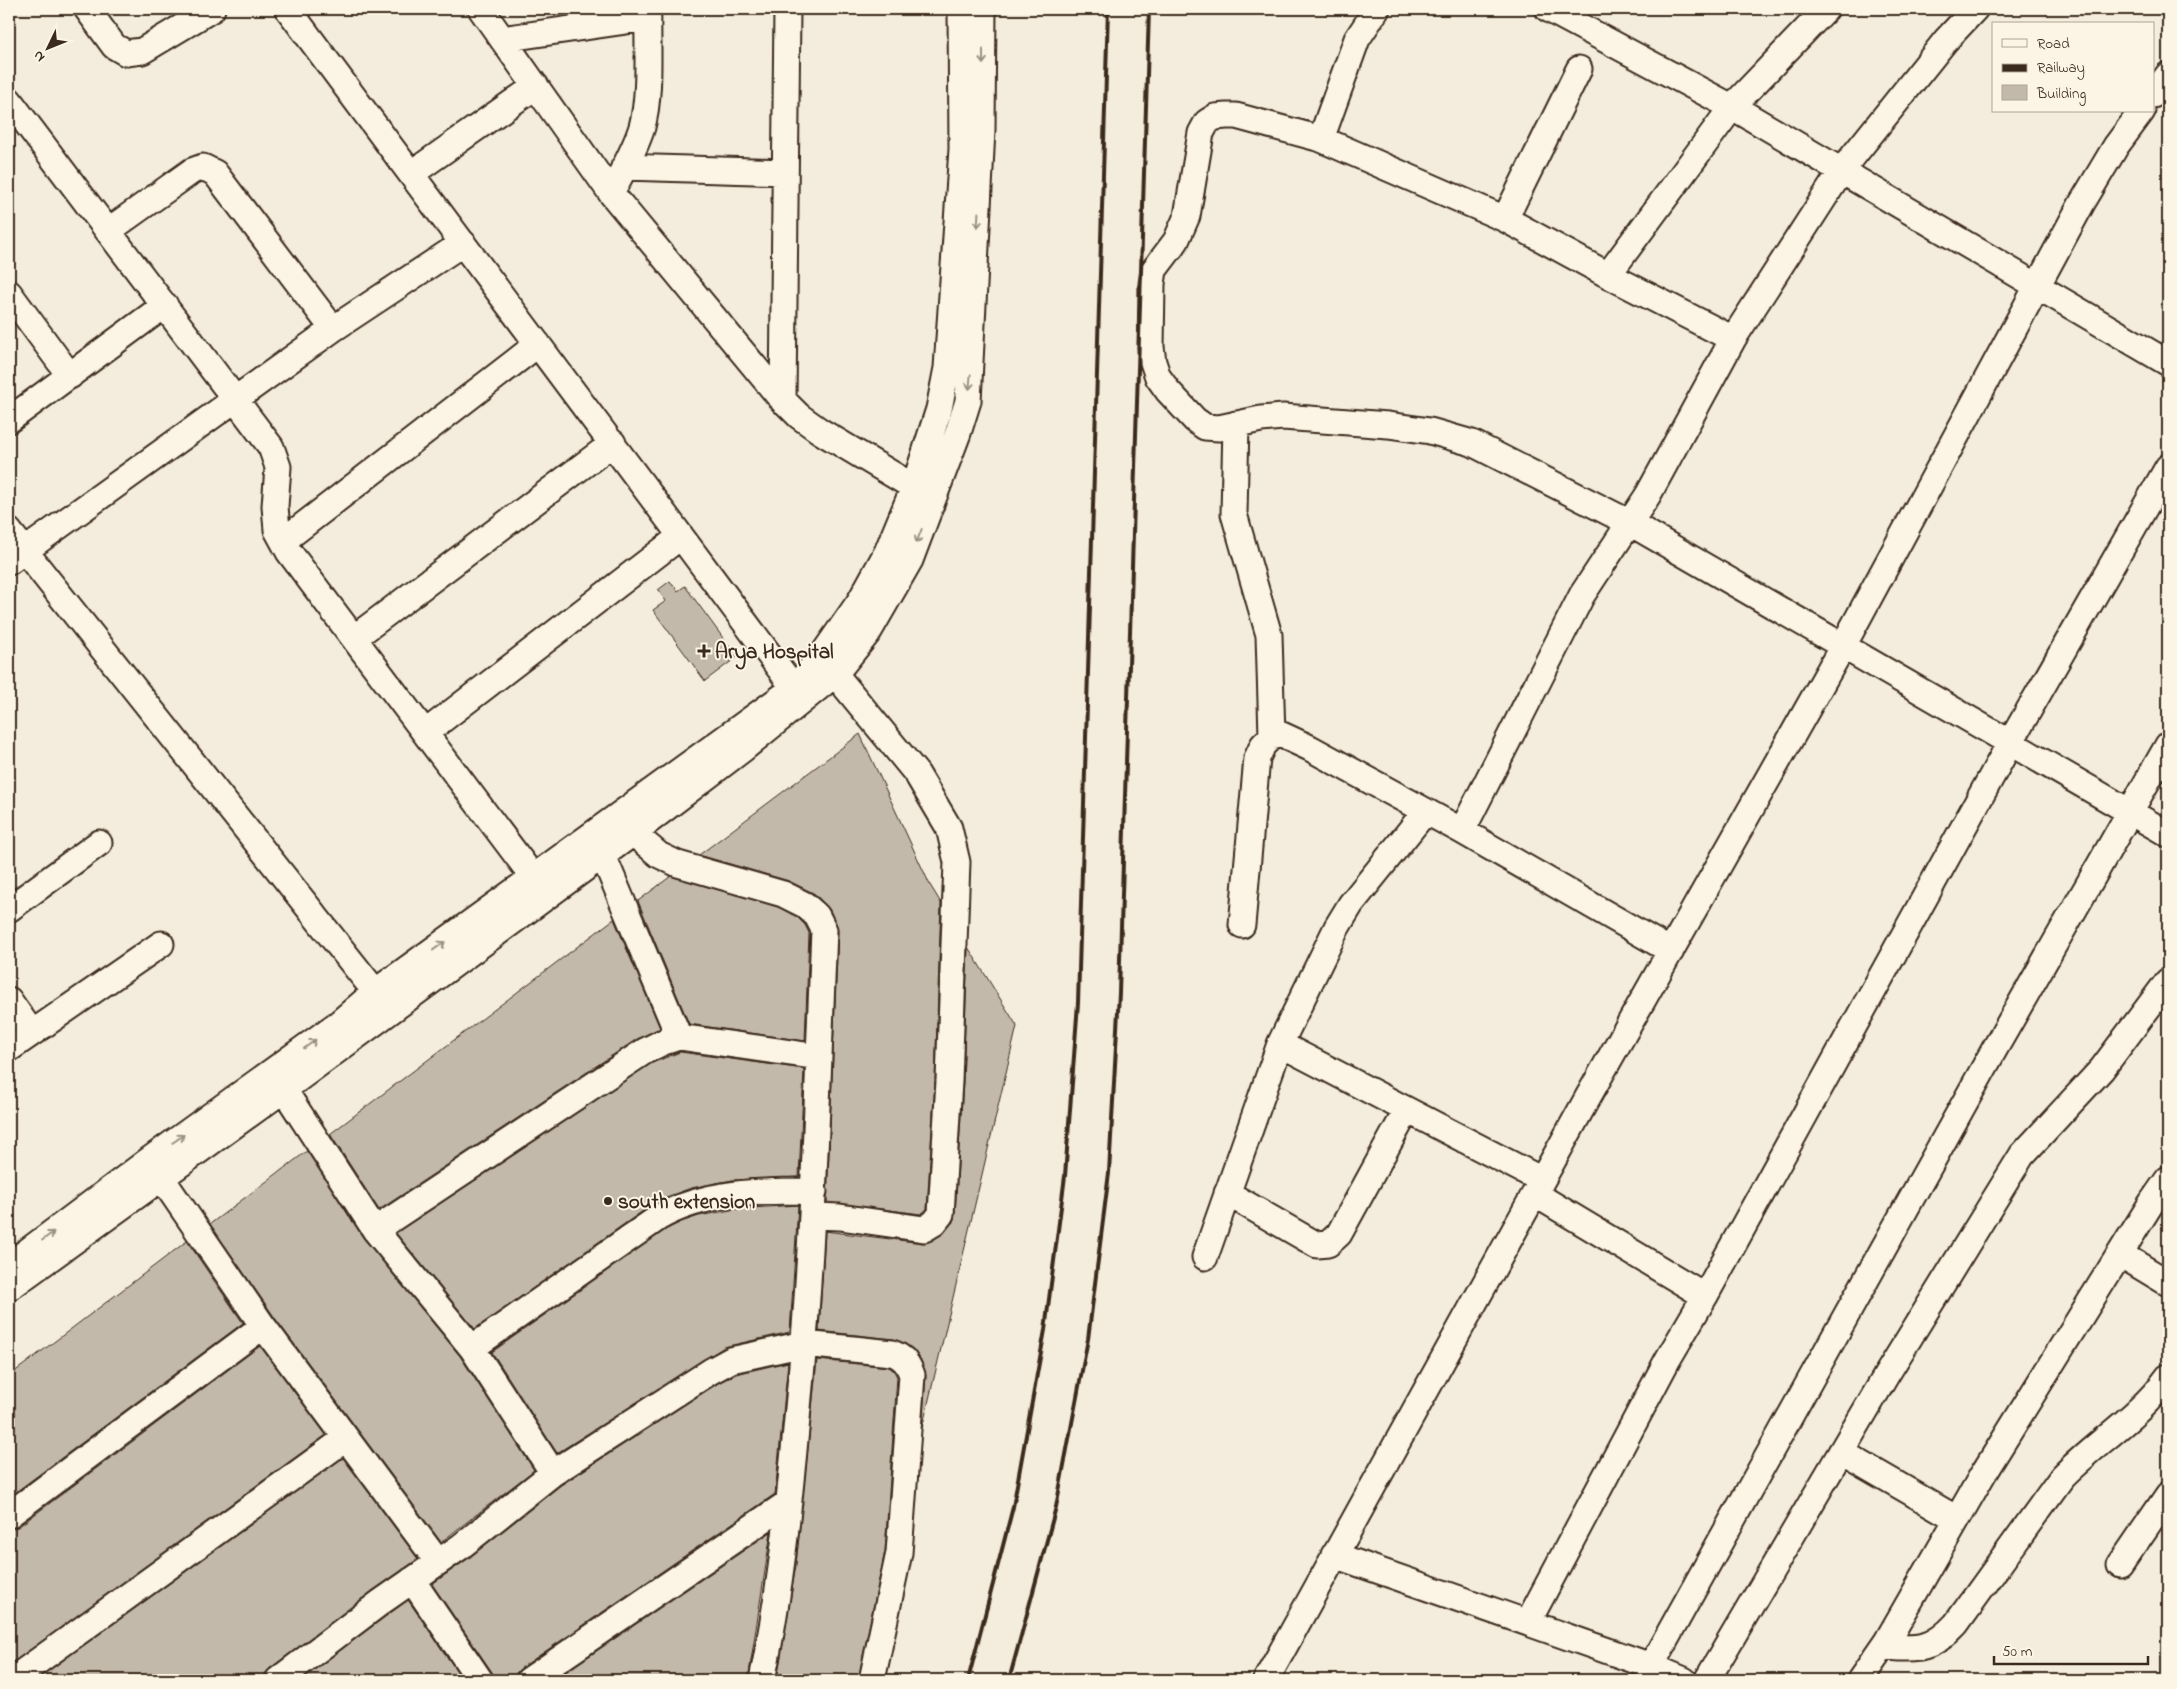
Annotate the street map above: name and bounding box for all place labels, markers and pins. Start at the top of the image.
place label: Arya Hospital [715,638,834,670]
marker: Arya Hospital [697,644,711,658]
place label: south extension [618,1188,755,1218]
marker: south extension [602,1195,614,1207]

